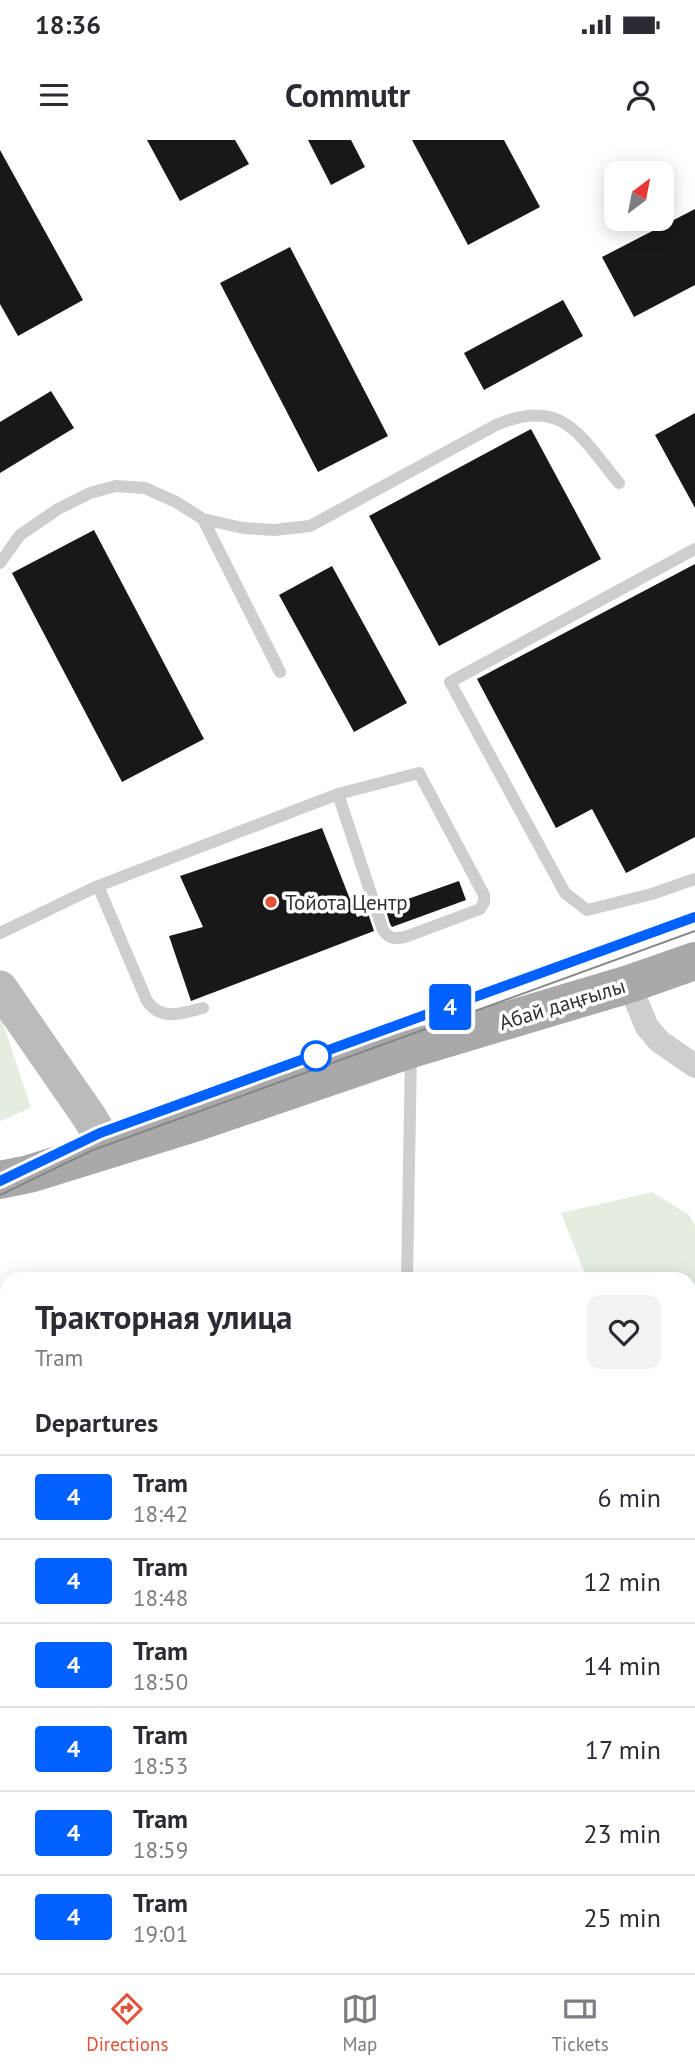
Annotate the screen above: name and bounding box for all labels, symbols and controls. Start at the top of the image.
text: 18:36 [35,8,101,41]
text: Commutr [285,74,410,116]
icon: menu [35,76,73,114]
icon: person [622,76,660,114]
north arrow [604,161,674,231]
map controls [604,161,674,231]
place label: Тойота Центр [285,889,408,916]
marker: Тойота Центр [263,894,279,910]
street label: Абай даңғылы [496,972,628,1036]
line badge: 4 [427,984,473,1030]
text: 4 [443,991,457,1022]
unlabelled marker [301,1041,331,1071]
text: Тракторная улица [35,1295,292,1338]
button: heart [587,1295,661,1369]
text: Tram [35,1343,83,1372]
text: Departures [35,1406,158,1439]
text: Tram [133,1466,188,1499]
text: 4 [67,1481,80,1512]
text: 6 min [598,1481,661,1514]
text: 18:42 [133,1499,188,1528]
text: Tram [133,1550,188,1583]
text: 4 [67,1565,80,1596]
text: 12 min [583,1565,661,1598]
text: 18:48 [133,1583,188,1612]
text: Tram [133,1634,188,1667]
text: 4 [67,1649,80,1680]
text: 14 min [583,1649,661,1682]
text: 18:50 [133,1667,188,1696]
text: Tram [133,1718,188,1751]
text: 4 [67,1733,80,1764]
text: 17 min [585,1733,661,1766]
text: 18:53 [133,1751,188,1780]
text: Tram [133,1802,188,1835]
text: 4 [67,1817,80,1848]
text: 23 min [583,1817,661,1850]
text: 18:59 [133,1835,188,1864]
text: Tram [133,1886,188,1919]
text: 4 [67,1901,80,1932]
text: 25 min [583,1901,661,1934]
text: 19:01 [133,1919,188,1948]
tab: Directions [86,1990,168,2056]
tab: Map [341,1990,379,2056]
tab: Tickets [552,1990,609,2056]

